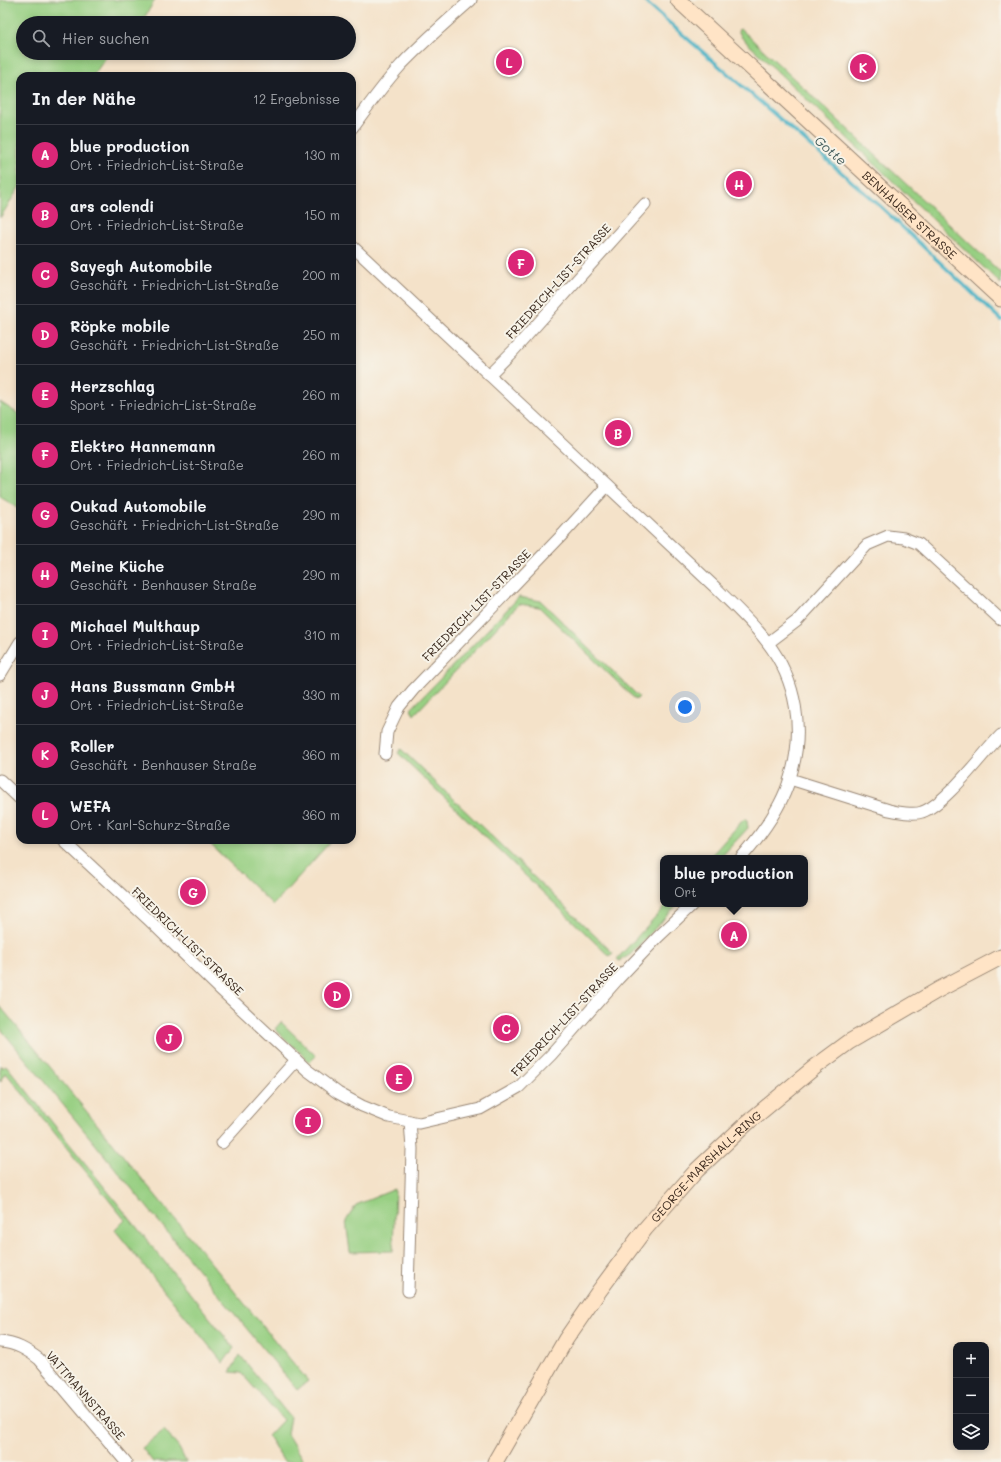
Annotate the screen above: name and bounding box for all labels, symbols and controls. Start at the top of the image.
search box [16,16,356,60]
icon: search [30,27,52,49]
text: Hier suchen [62,28,149,48]
pin: L [496,47,522,77]
pin: K [850,52,876,82]
text: In der Nähe [32,87,136,109]
text: 12 Ergebnisse [253,90,340,107]
water label: Gotte [812,131,850,169]
text: blue production [70,136,189,156]
text: A [40,146,50,163]
text: 130 m [304,146,340,163]
text: Ort · Friedrich-List-Straße [70,156,244,173]
street label: BENHAUSER STRASSE [859,167,961,262]
pin: H [726,169,752,199]
text: ars colendi [70,196,154,216]
text: B [41,206,49,223]
text: 150 m [304,206,340,223]
text: Ort · Friedrich-List-Straße [70,216,244,233]
street label: FRIEDRICH-LIST-STRASSE [503,221,613,341]
pin: F [508,248,534,278]
text: Sayegh Automobile [70,256,212,276]
text: C [40,266,50,283]
text: 200 m [302,266,340,283]
text: Geschäft · Friedrich-List-Straße [70,276,279,293]
text: Röpke mobile [70,316,170,336]
text: D [40,326,50,343]
text: 250 m [303,326,340,343]
text: Geschäft · Friedrich-List-Straße [70,336,279,353]
text: Herzschlag [70,376,155,396]
text: E [41,386,49,403]
text: 260 m [302,386,340,403]
text: Sport · Friedrich-List-Straße [70,396,257,413]
pin: B [605,418,631,448]
text: Elektro Hannemann [70,436,215,456]
text: F [41,446,49,463]
text: 260 m [302,446,340,463]
text: Ort · Friedrich-List-Straße [70,456,244,473]
text: Oukad Automobile [70,496,206,516]
text: G [40,506,50,523]
text: 290 m [303,506,340,523]
text: Geschäft · Friedrich-List-Straße [70,516,279,533]
street label: FRIEDRICH-LIST-STRASSE [418,545,534,664]
text: Meine Küche [70,556,164,576]
text: H [40,566,50,583]
text: 290 m [303,566,340,583]
text: Geschäft · Benhauser Straße [70,576,257,593]
text: Michael Multhaup [70,616,200,636]
text: I [42,626,48,643]
text: 310 m [304,626,340,643]
text: Ort · Friedrich-List-Straße [70,636,244,653]
text: Hans Bussmann GmbH [70,676,236,696]
text: J [41,686,49,703]
text: 330 m [302,686,340,703]
text: Ort · Friedrich-List-Straße [70,696,244,713]
your location [675,697,695,717]
text: Roller [70,736,114,756]
text: K [41,746,49,763]
text: 360 m [302,746,340,763]
text: Geschäft · Benhauser Straße [70,756,257,773]
text: WEFA [70,796,111,816]
text: L [41,806,49,823]
text: 360 m [302,806,340,823]
text: Ort · Karl-Schurz-Straße [70,816,230,833]
popup [660,855,808,907]
text: blue production [674,863,794,883]
pin: G [180,877,206,907]
street label: FRIEDRICH-LIST-STRASSE [129,883,248,999]
text: Ort [674,883,697,900]
pin: A [721,920,747,950]
street label: FRIEDRICH-LIST-STRASSE [507,959,621,1079]
pin: D [324,980,350,1010]
pin: C [493,1013,519,1043]
pin: J [156,1023,182,1053]
pin: E [386,1063,412,1093]
pin: I [295,1106,321,1136]
street label: GEORGE-MARSHALL-RING [647,1107,765,1225]
map controls [953,1342,989,1450]
button: + [953,1342,989,1378]
street label: VATTMANNSTRASSE [43,1347,129,1443]
button: − [953,1378,989,1414]
button: layers [953,1414,989,1450]

